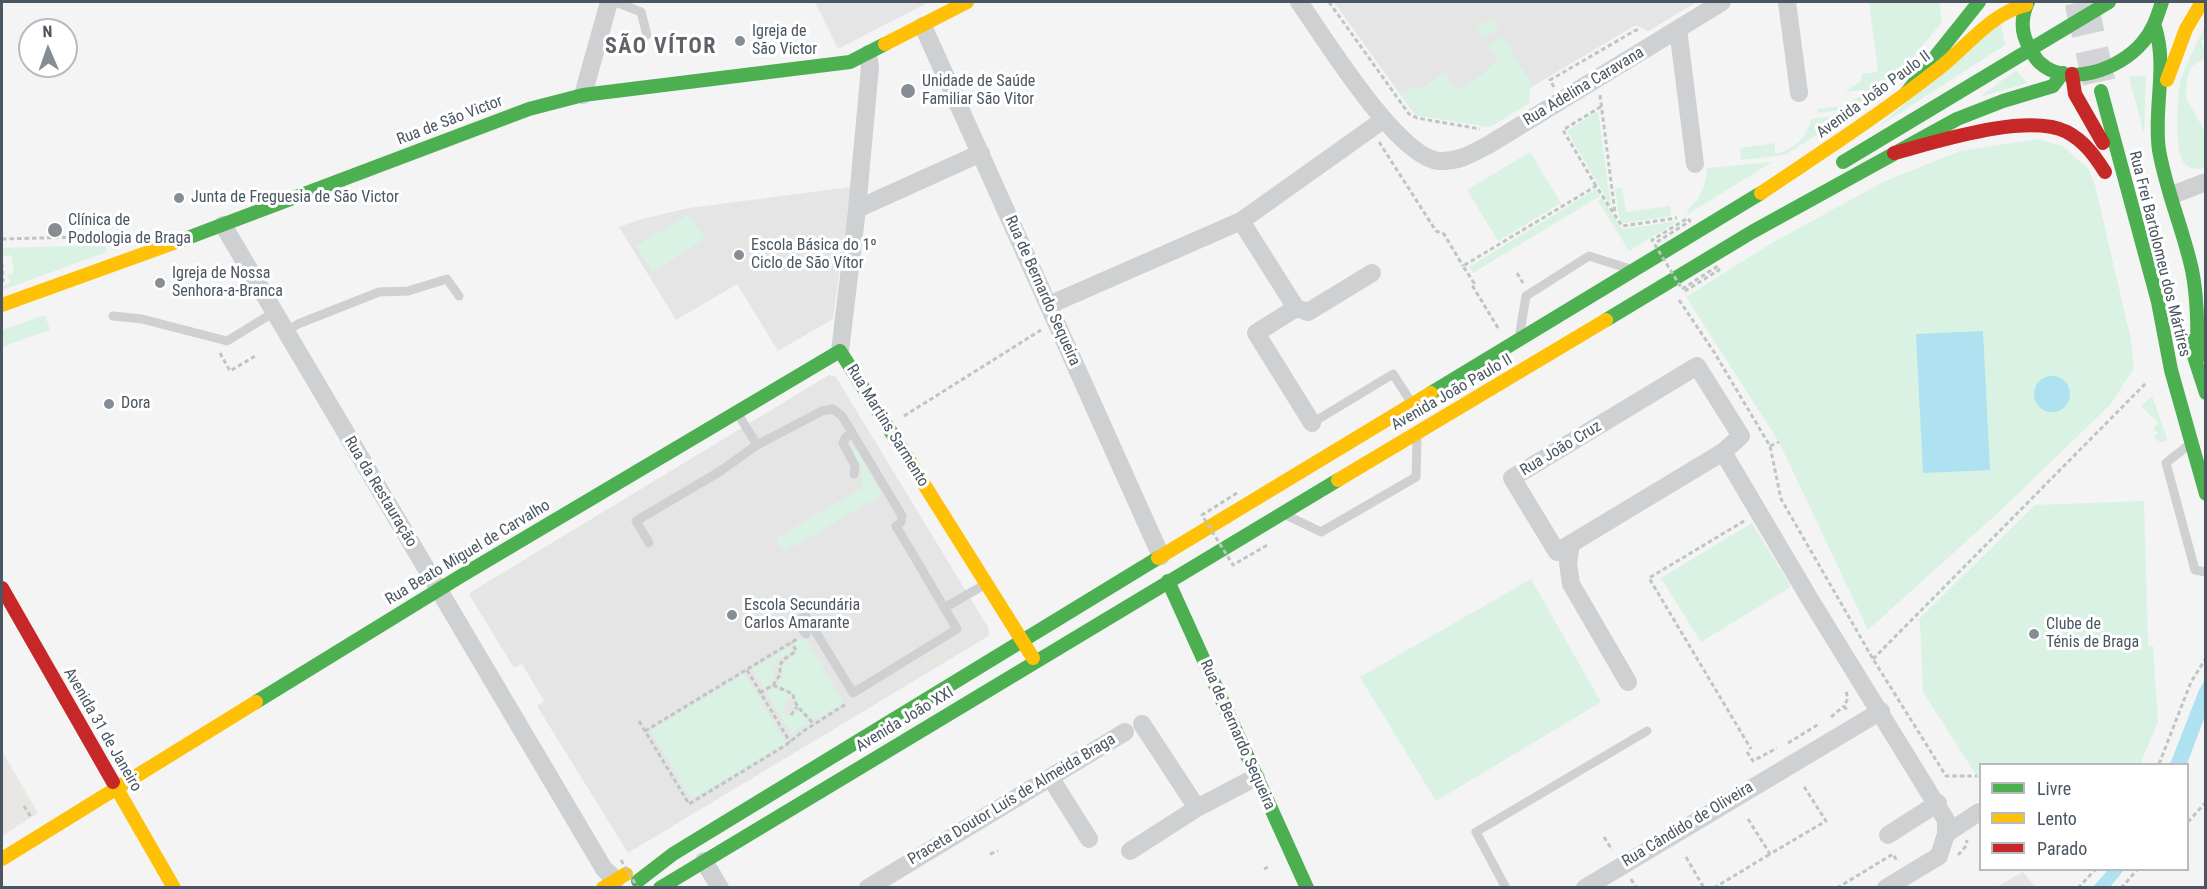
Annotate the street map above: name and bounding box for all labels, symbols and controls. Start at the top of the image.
north arrow [18,18,78,78]
text: N [42,22,53,41]
place label: Igreja de São Victor [752,22,817,60]
district label: SÃO VÍTOR [605,34,717,60]
marker: Igreja de São Victor [733,34,747,48]
street label: Rua Adelina Caravana [1520,43,1648,131]
street label: Avenida João Paulo II [1813,47,1935,143]
place label: Unidade de Saúde Familiar São Vitor [922,72,1035,110]
marker: Unidade de Saúde Familiar São Vitor [899,82,917,100]
street label: Rua de São Victor [394,92,506,150]
street label: Rua Frei Bartolomeu dos Mártires [2124,149,2194,359]
place label: Junta de Freguesia de São Victor [191,188,399,208]
marker: Junta de Freguesia de São Victor [172,191,186,205]
place label: Clínica de Podologia de Braga [68,211,191,249]
street label: Rua de Bernardo Sequeira [1000,213,1084,369]
marker: Clínica de Podologia de Braga [46,221,64,239]
place label: Escola Básica do 1º Ciclo de São Vítor [751,236,877,274]
marker: Escola Básica do 1º Ciclo de São Vítor [732,248,746,262]
place label: Igreja de Nossa Senhora-a-Branca [172,264,283,302]
marker: Igreja de Nossa Senhora-a-Branca [153,276,167,290]
street label: Avenida João Paulo II [1388,351,1516,435]
street label: Rua Martins Sarmento [842,361,932,491]
place label: Dora [121,394,150,414]
marker: Dora [102,397,116,411]
street label: Rua João Cruz [1517,417,1605,481]
street label: Rua da Restauração [339,433,421,551]
street label: Rua Beato Miguel de Carvalho [382,496,554,610]
place label: Escola Secundária Carlos Amarante [744,596,860,634]
marker: Escola Secundária Carlos Amarante [725,608,739,622]
place label: Clube de Ténis de Braga [2046,615,2139,653]
marker: Clube de Ténis de Braga [2027,627,2041,641]
street label: Rua de Bernardo Sequeira [1195,657,1279,813]
street label: Avenida 31 de Janeiro [59,665,145,795]
street label: Avenida João XXI [853,683,957,757]
street label: Praceta Doutor Luís de Almeida Braga [905,730,1119,870]
legend [1979,763,2189,871]
street label: Rua Cândido de Oliveira [1619,778,1757,872]
text: Livre [2037,778,2071,799]
text: Lento [2037,808,2077,829]
text: Parado [2037,838,2087,859]

